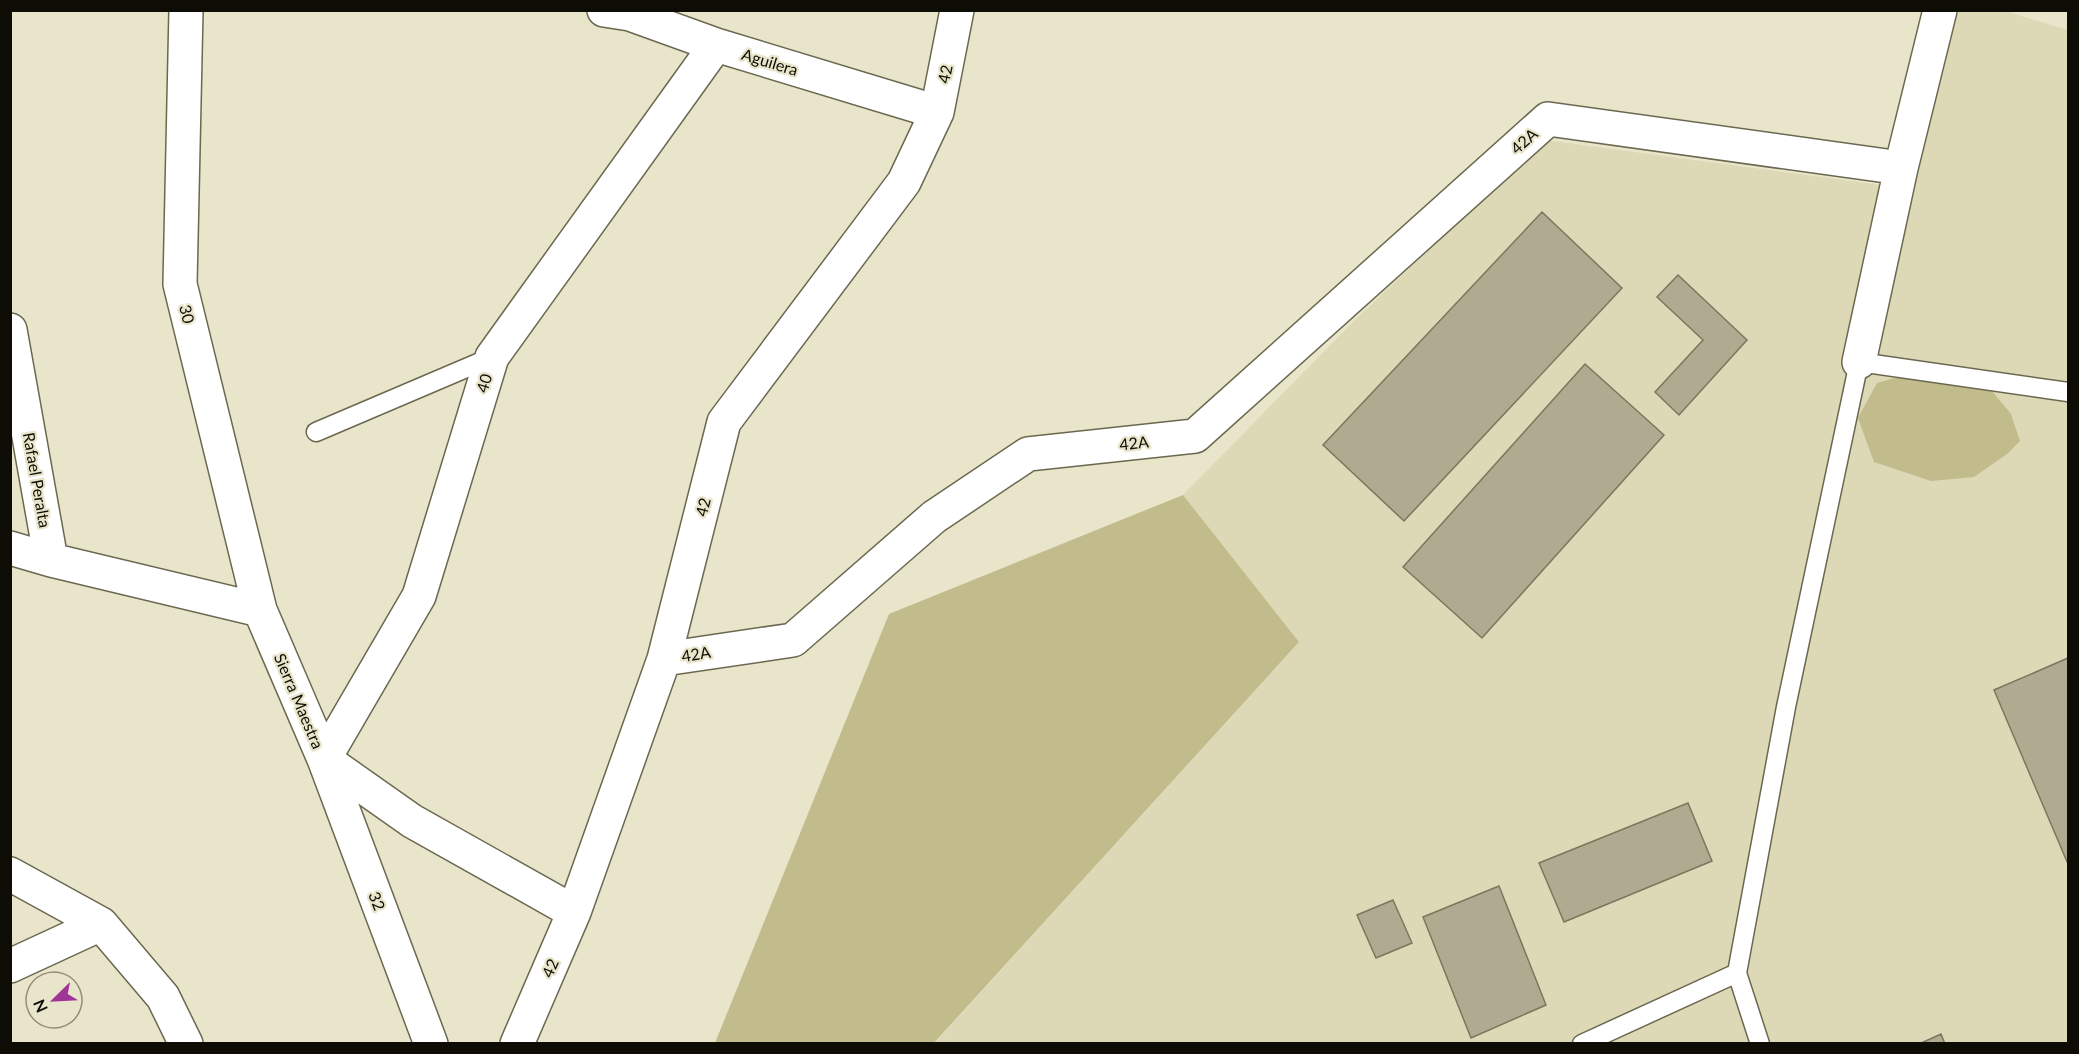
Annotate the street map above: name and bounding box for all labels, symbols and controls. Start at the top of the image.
street label: Aguilera [740,44,801,79]
street label: 42 [933,63,956,85]
street label: 42A [1506,124,1541,158]
street label: 30 [176,303,199,325]
street label: 40 [472,371,495,395]
street label: Rafael Peralta [20,431,55,529]
street label: 42A [1118,432,1150,453]
street label: 42 [691,496,714,518]
street label: 42A [680,642,712,665]
street label: Sierra Maestra [271,650,328,751]
street label: 32 [365,889,390,913]
street label: 42 [537,955,562,980]
north arrow [24,970,84,1030]
text: N [29,997,51,1016]

